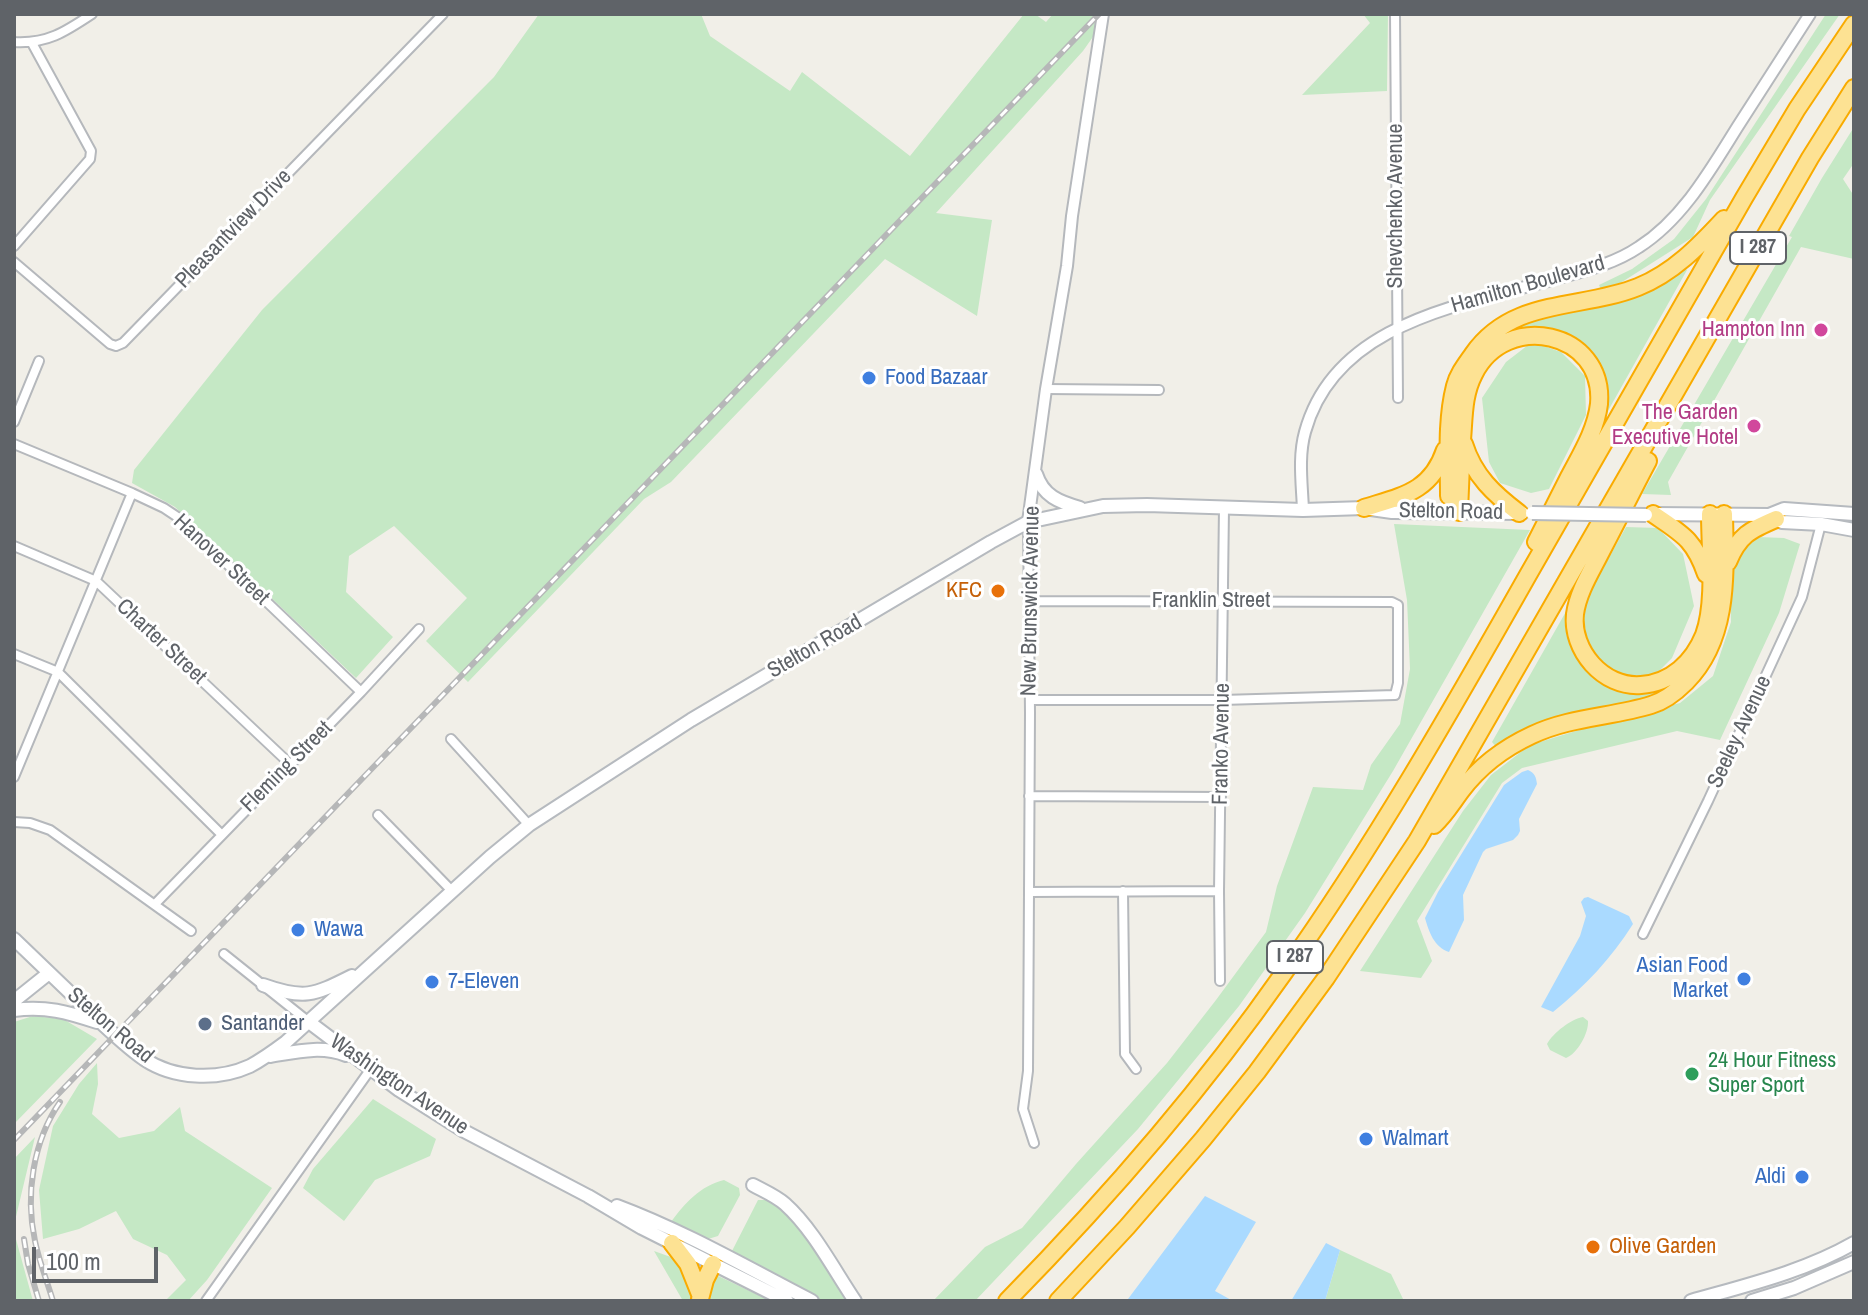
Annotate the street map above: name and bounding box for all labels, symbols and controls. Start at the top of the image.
street label: Shevchenko Avenue [1383,123,1409,289]
street label: Pleasantview Drive [171,164,297,294]
road number: I 287 [1730,232,1786,264]
street label: Hamilton Boulevard [1448,250,1608,320]
place label: Hampton Inn [1702,317,1805,343]
marker: Hampton Inn [1812,321,1830,339]
place label: Food Bazaar [885,365,987,391]
marker: Food Bazaar [860,369,878,387]
place label: The Garden Executive Hotel [1612,400,1738,452]
marker: The Garden Executive Hotel [1745,417,1763,435]
street label: Stelton Road [1399,498,1503,526]
street label: New Brunswick Avenue [1016,506,1046,696]
street label: Hanover Street [168,509,274,611]
place label: KFC [946,578,982,604]
marker: KFC [989,582,1007,600]
street label: Franklin Street [1152,588,1270,614]
street label: Charter Street [111,594,211,690]
street label: Stelton Road [763,609,867,685]
street label: Seeley Avenue [1702,672,1778,792]
street label: Franko Avenue [1208,683,1236,805]
street label: Fleming Street [236,716,338,818]
place label: Wawa [314,917,363,943]
marker: Wawa [289,921,307,939]
road number: I 287 [1267,941,1323,973]
place label: Asian Food Market [1637,953,1728,1004]
place label: 7-Eleven [448,969,519,995]
marker: Asian Food Market [1735,970,1753,988]
marker: 7-Eleven [423,973,441,991]
street label: Stelton Road [62,982,158,1070]
place label: Santander [221,1011,304,1037]
marker: Santander [196,1015,214,1033]
street label: Washington Avenue [325,1029,473,1141]
place label: 24 Hour Fitness Super Sport [1708,1048,1836,1100]
marker: 24 Hour Fitness Super Sport [1683,1065,1701,1083]
place label: Walmart [1382,1126,1448,1152]
marker: Walmart [1357,1130,1375,1148]
place label: Aldi [1755,1164,1786,1190]
marker: Aldi [1793,1168,1811,1186]
scale bar [36,1231,162,1281]
place label: Olive Garden [1609,1234,1716,1260]
marker: Olive Garden [1584,1238,1602,1256]
text: 100 m [46,1245,101,1277]

